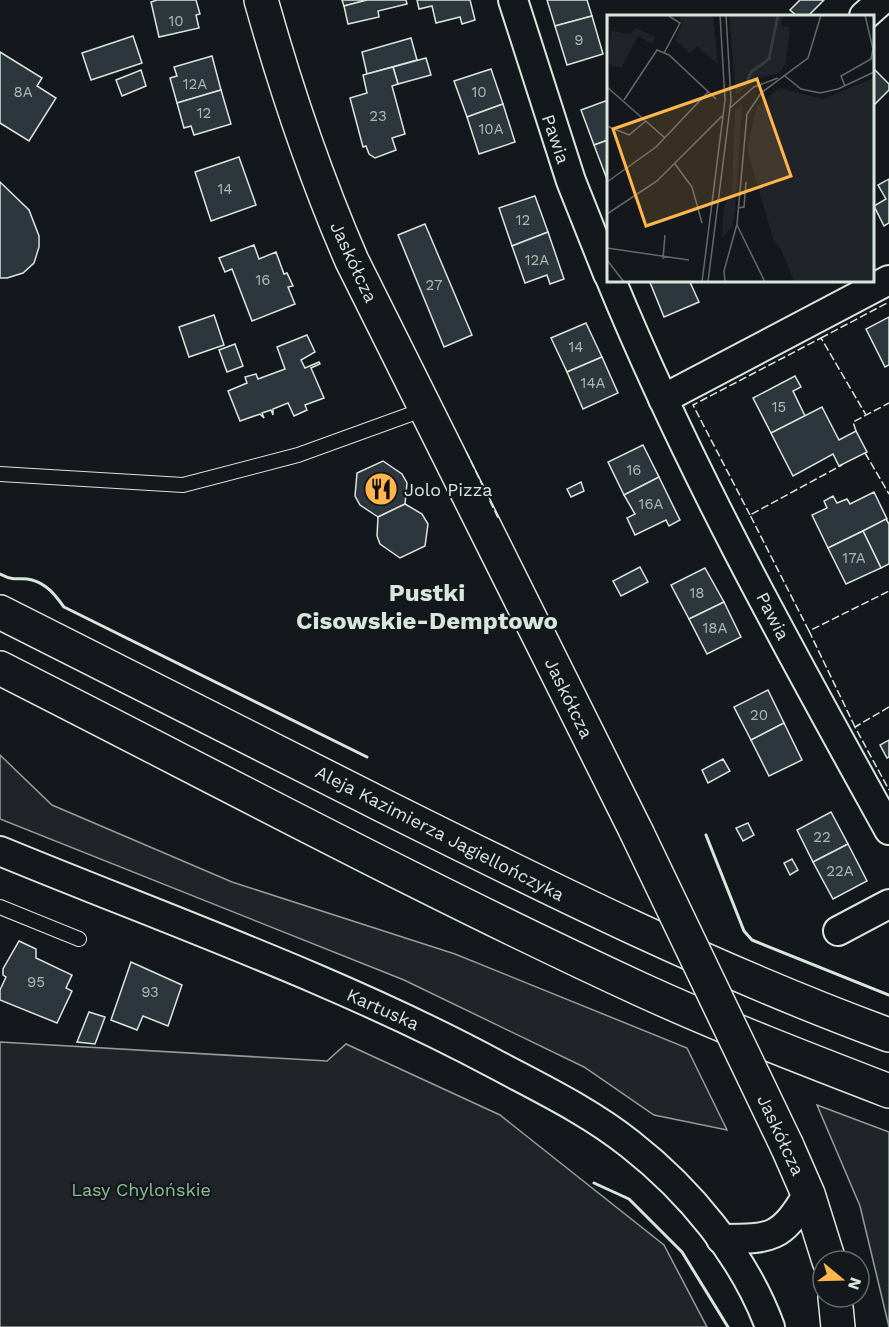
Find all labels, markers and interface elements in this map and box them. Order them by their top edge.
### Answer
house number: 10 [168,12,184,30]
inset map [607,15,874,282]
house number: 9 [574,31,584,49]
house number: 12A [183,75,207,93]
house number: 8A [13,83,33,101]
house number: 10 [471,83,487,101]
house number: 12 [197,104,211,122]
house number: 23 [369,107,387,125]
street label: Pawia [538,111,574,167]
house number: 10A [478,120,504,138]
house number: 14 [217,180,233,198]
house number: 12 [516,211,530,229]
street label: Jaskółcza [326,218,382,306]
house number: 12A [525,251,549,269]
house number: 16 [256,271,270,289]
house number: 27 [426,276,442,294]
house number: 14 [568,338,584,356]
house number: 14A [581,374,606,392]
house number: 15 [772,398,786,416]
house number: 16 [627,461,641,479]
restaurant icon: Jolo Pizza [363,471,399,507]
place label: Jolo Pizza [404,479,492,500]
house number: 16A [639,495,664,513]
house number: 17A [842,549,866,567]
district label: Pustki Cisowskie-Demptowo [296,579,558,635]
house number: 18 [689,584,705,602]
street label: Pawia [752,589,794,643]
house number: 18A [703,619,728,637]
street label: Jaskółcza [541,654,597,742]
house number: 20 [750,706,768,724]
street label: Aleja Kazimierza Jagiellończyka [312,761,568,905]
house number: 22 [813,828,831,846]
house number: 22A [826,862,854,880]
house number: 95 [27,973,45,991]
house number: 93 [141,983,159,1001]
street label: Kartuska [344,984,422,1034]
street label: Jaskółcza [753,1091,809,1179]
park label: Lasy Chylońskie [71,1179,211,1200]
north arrow [811,1249,871,1309]
text: N [844,1275,866,1292]

